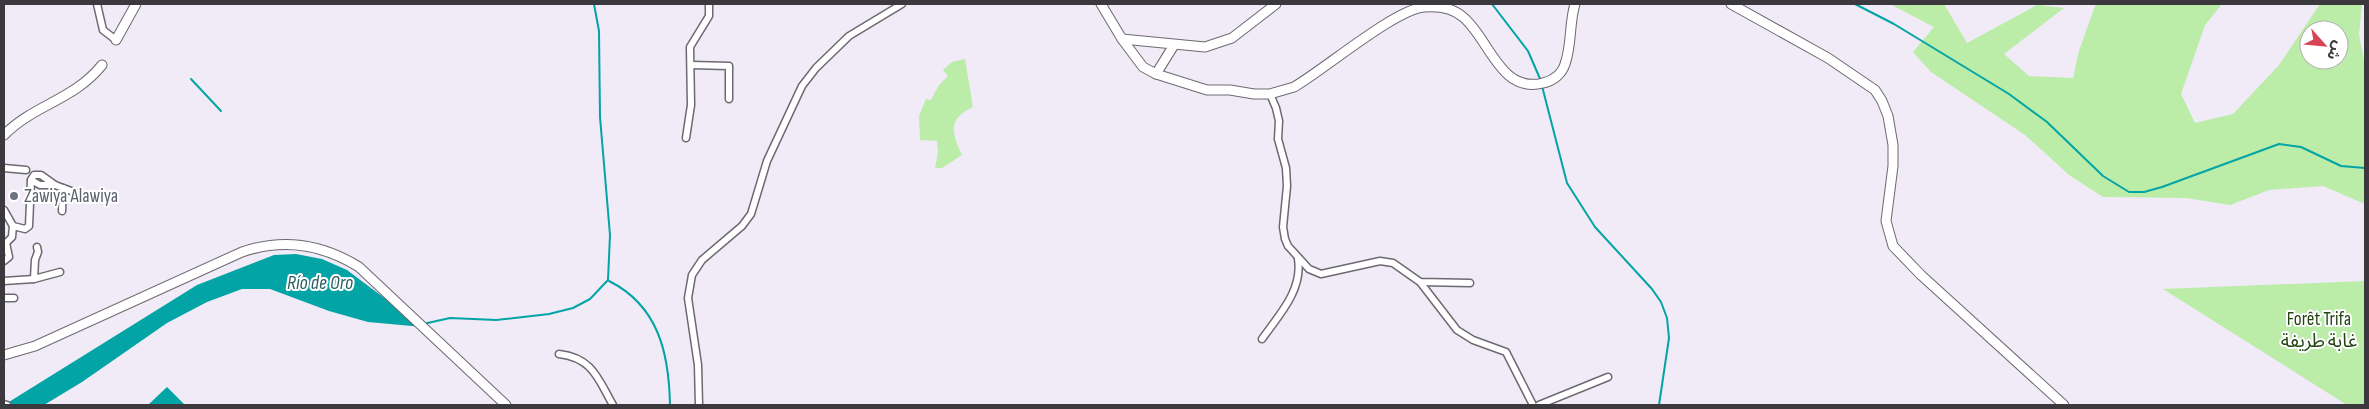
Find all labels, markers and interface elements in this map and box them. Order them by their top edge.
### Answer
north arrow [2299,20,2349,70]
text: ش [2323,38,2347,63]
place label: Zawiya Alawiya [24,185,118,208]
marker: Zawiya Alawiya [8,190,20,202]
water label: Río de Oro [287,271,353,295]
park label: Forêt Trifa غابة طريفة [2281,308,2357,353]

